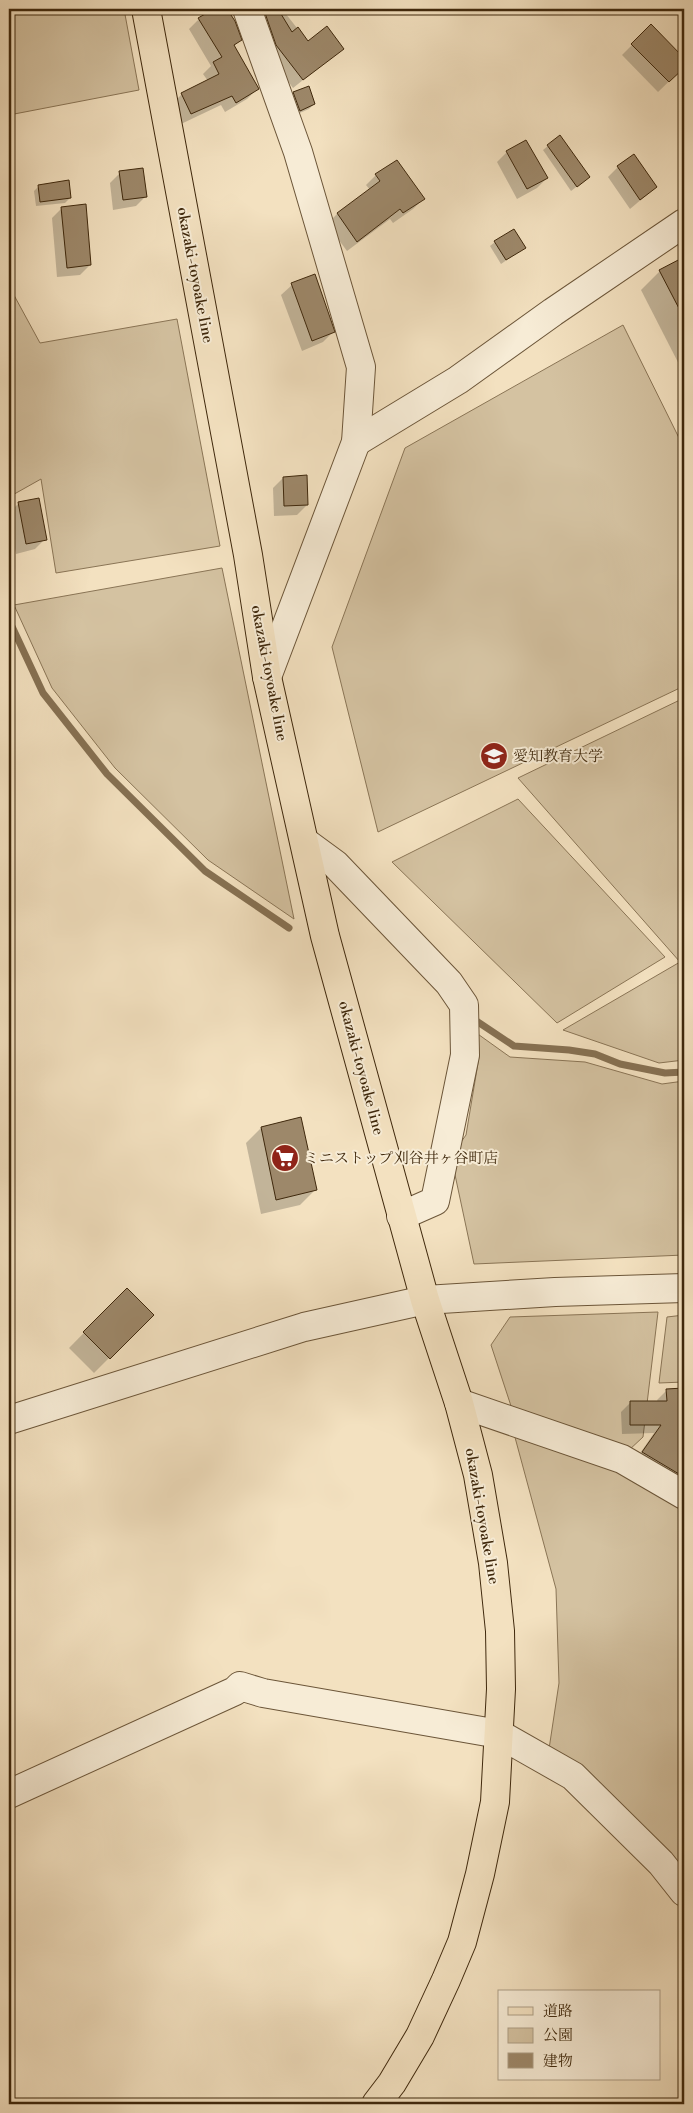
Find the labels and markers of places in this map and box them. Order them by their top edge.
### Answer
school or university icon: 愛知教育大学 [479,741,509,771]
place label: 愛知教育大学 [513,747,603,766]
supermarket icon: ミニストップ刈谷井ヶ谷町店 [270,1143,300,1173]
place label: ミニストップ刈谷井ヶ谷町店 [304,1149,499,1168]

